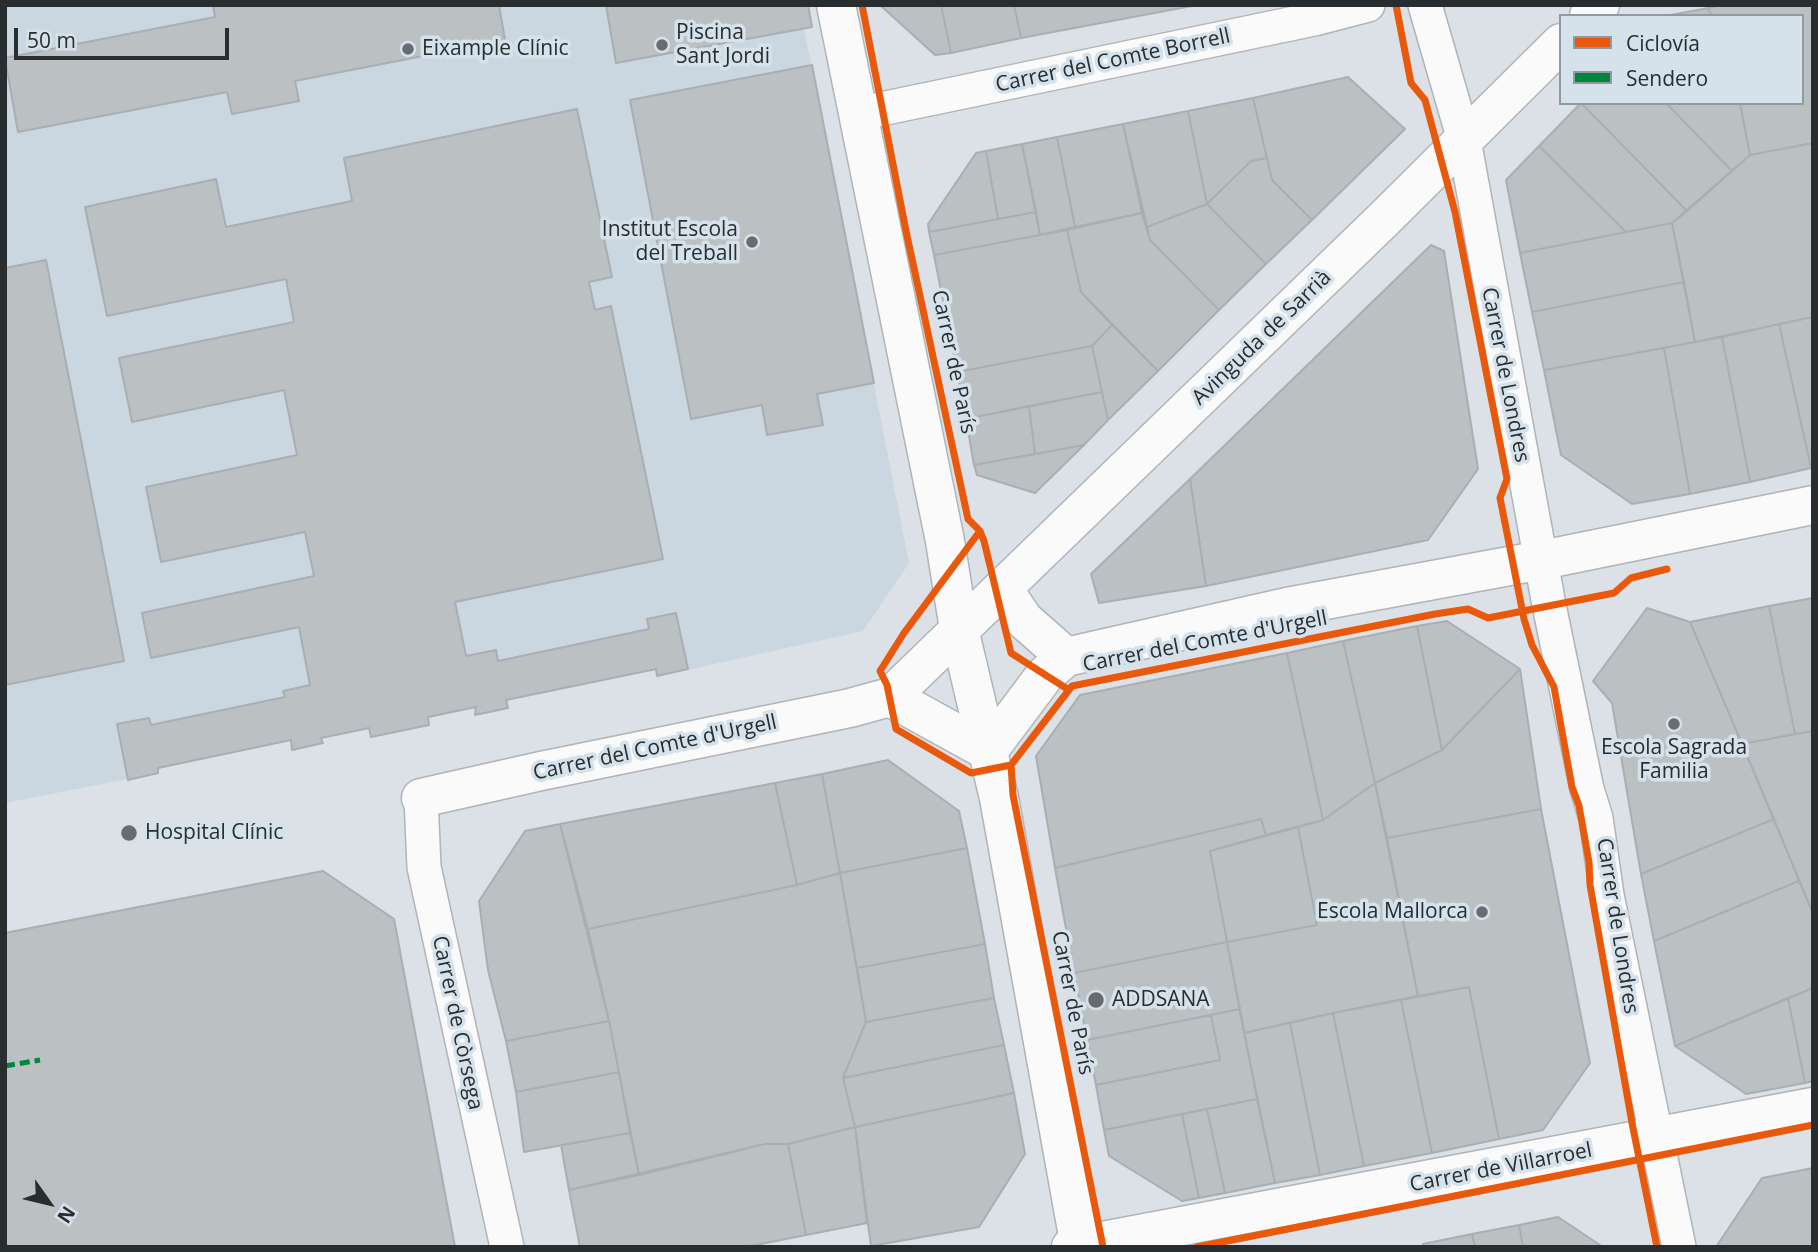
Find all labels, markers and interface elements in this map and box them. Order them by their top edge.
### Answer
scale bar [18,14,233,58]
legend [1559,14,1804,105]
place label: Piscina Sant Jordi [676,20,770,70]
street label: Carrer del Comte Borrell [993,24,1233,98]
text: 50 m [27,26,76,54]
text: Ciclovía [1626,29,1700,57]
place label: Eixample Clínic [422,36,569,62]
marker: Piscina Sant Jordi [654,37,670,53]
marker: Eixample Clínic [400,41,416,57]
text: Sendero [1626,64,1708,92]
place label: Institut Escola del Treball [602,217,738,267]
marker: Institut Escola del Treball [744,234,760,250]
street label: Avinguda de Sarrià [1187,265,1337,411]
street label: Carrer de Londres [1476,285,1534,465]
street label: Carrer de París [925,288,981,436]
street label: Carrer del Comte d'Urgell [1081,606,1329,678]
street label: Carrer del Comte d'Urgell [531,710,779,786]
marker: Escola Sagrada Familia [1666,716,1682,732]
place label: Escola Sagrada Familia [1601,735,1747,785]
place label: Hospital Clínic [145,820,283,846]
marker: Hospital Clínic [119,823,139,843]
street label: Carrer de Londres [1591,836,1643,1016]
place label: Escola Mallorca [1317,899,1468,925]
marker: Escola Mallorca [1474,904,1490,920]
street label: Carrer de París [1046,929,1098,1077]
street label: Carrer de Còrsega [426,934,488,1112]
place label: ADDSANA [1112,987,1210,1013]
marker: ADDSANA [1086,990,1106,1010]
street label: Carrer de Villarroel [1408,1138,1594,1198]
north arrow [14,1168,84,1238]
text: N [51,1201,82,1228]

